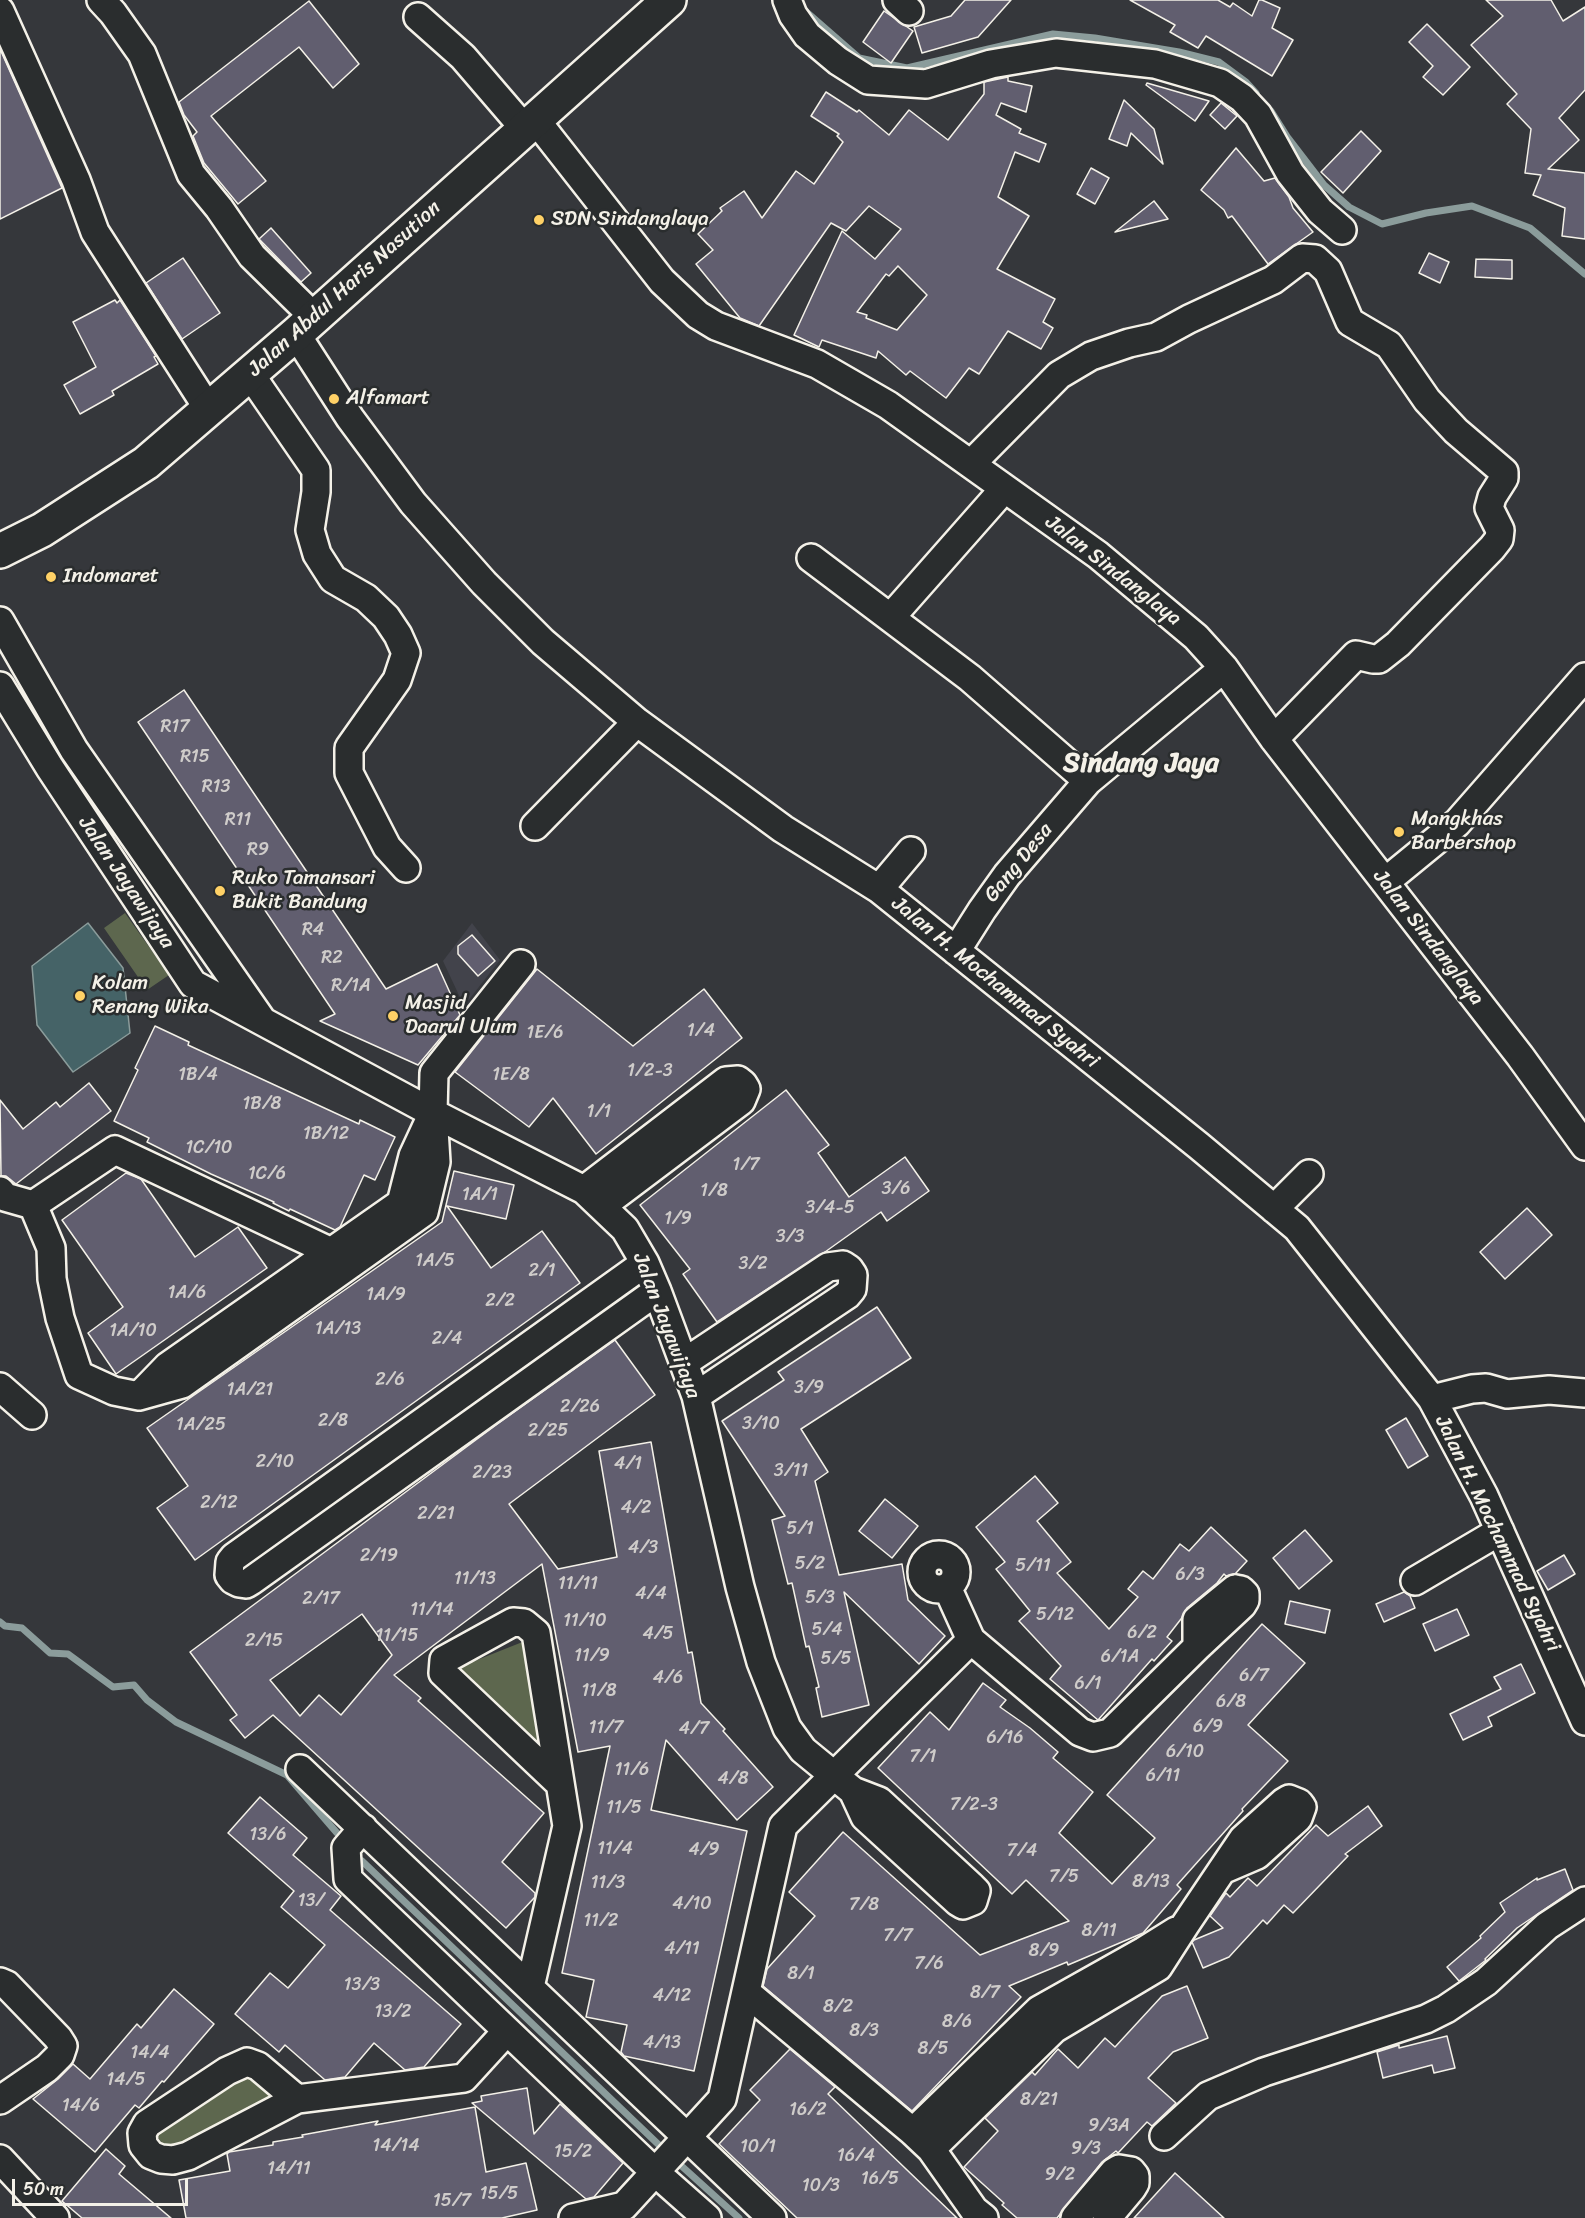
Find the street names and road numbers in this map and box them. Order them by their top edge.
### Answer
street label: Jalan Abdul Haris Nasution [243,196,447,382]
street label: Jalan Sindanglaya [1040,510,1186,632]
street label: Jalan Jayawijaya [73,812,179,954]
street label: Gang Desa [979,818,1059,908]
street label: Jalan Sindanglaya [1367,865,1489,1011]
street label: Jalan H. Mochammad Syahri [886,892,1104,1074]
street label: Jalan Jayawijaya [627,1250,705,1402]
street label: Jalan H. Mochammad Syahri [1429,1412,1565,1656]

